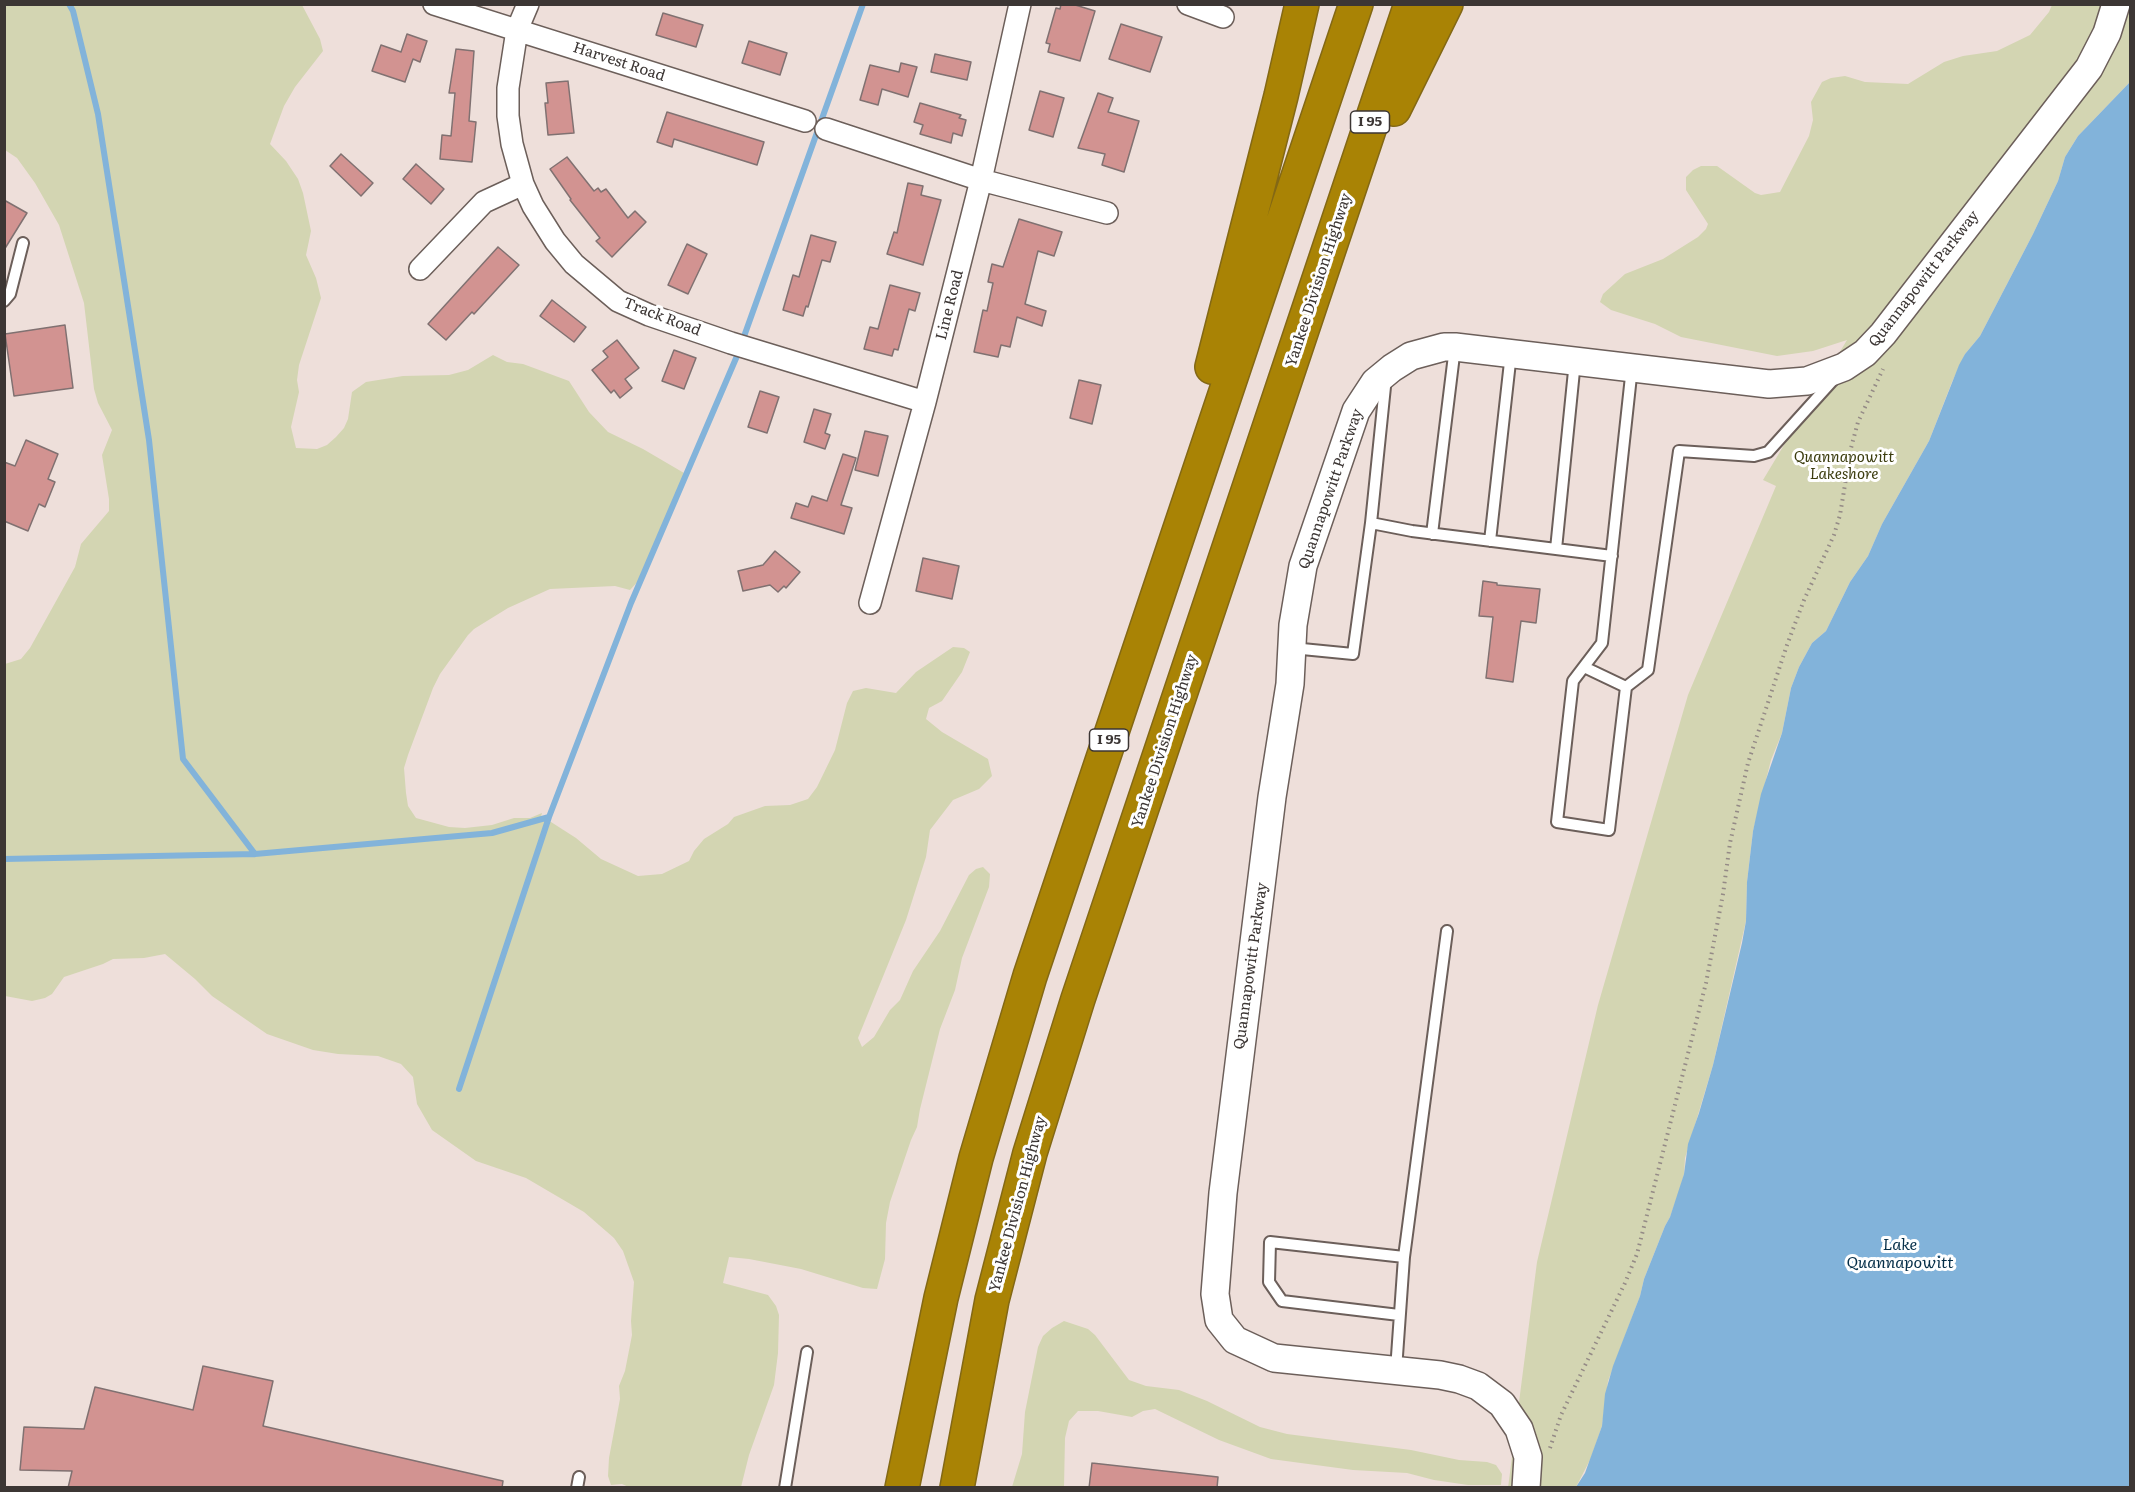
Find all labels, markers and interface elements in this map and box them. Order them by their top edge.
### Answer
street label: Harvest Road [571,39,667,85]
road number: I 95 [1350,111,1390,133]
street label: Yankee Division Highway [1282,191,1356,369]
street label: Quannapowitt Parkway [1865,207,1983,351]
street label: Line Road [933,268,967,342]
street label: Track Road [621,294,703,340]
street label: Quannapowitt Parkway [1295,407,1367,571]
park label: Quannapowitt Lakeshore [1794,449,1894,484]
street label: Yankee Division Highway [1128,652,1202,830]
road number: I 95 [1090,729,1128,751]
street label: Quannapowitt Parkway [1230,881,1272,1051]
street label: Yankee Division Highway [986,1114,1050,1294]
water label: Lake Quannapowitt [1846,1235,1954,1273]

